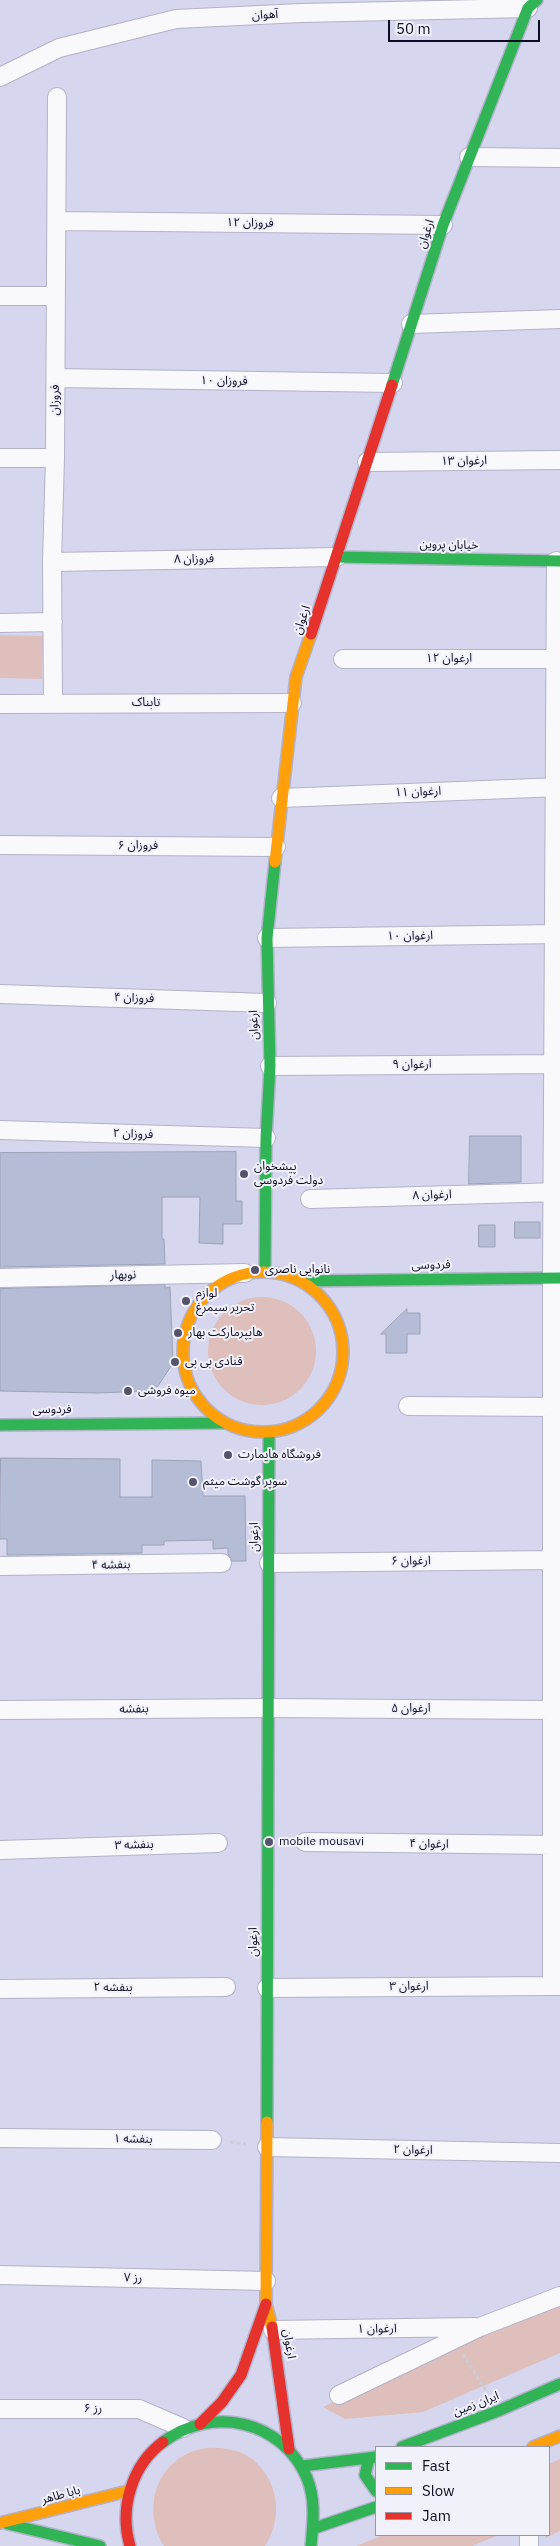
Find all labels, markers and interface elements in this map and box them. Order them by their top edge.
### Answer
street label: آهوان [251,7,279,23]
scale bar [390,10,542,42]
text: 50 m [396,19,431,38]
street label: فروزان ۱۲ [226,215,274,231]
street label: ارغوان [415,218,437,250]
street label: فروزان ۱۰ [200,373,248,389]
street label: فروزان [48,385,62,415]
street label: ارغوان ۱۳ [441,453,487,469]
street label: خیابان پروین [419,537,479,553]
street label: فروزان ۸ [174,551,214,567]
street label: ارغوان [290,604,314,636]
street label: ارغوان ۱۲ [426,652,472,666]
street label: تابناک [132,696,160,710]
street label: ارغوان ۱۱ [395,784,441,800]
street label: فروزان ۶ [118,839,158,853]
street label: ارغوان ۱۰ [387,928,433,944]
street label: فروزان ۴ [114,990,154,1006]
street label: ارغوان [246,1010,262,1040]
street label: ارغوان ۹ [392,1058,432,1072]
street label: فروزان ۲ [113,1126,153,1142]
place label: پیشخوان دولت فردوسی [254,1160,323,1188]
marker: پیشخوان دولت فردوسی [238,1168,250,1180]
street label: ارغوان ۸ [412,1187,452,1203]
street label: فردوسی [411,1257,451,1273]
place label: نانوایی ناصری [265,1263,330,1277]
marker: نانوایی ناصری [249,1264,261,1276]
street label: نوبهار [110,1268,136,1282]
place label: لوازم تحریر سیمرغ [196,1287,254,1315]
marker: لوازم تحریر سیمرغ [180,1295,192,1307]
place label: هایپرمارکت بهار [188,1326,263,1340]
marker: هایپرمارکت بهار [172,1327,184,1339]
place label: قنادی بی بی [185,1355,243,1369]
marker: قنادی بی بی [169,1356,181,1368]
place label: میوه فروشی [138,1384,196,1398]
marker: میوه فروشی [122,1385,134,1397]
street label: فردوسی [32,1403,72,1417]
place label: فروشگاه هایمارت [238,1448,321,1462]
marker: فروشگاه هایمارت [222,1449,234,1461]
place label: سوپر گوشت میثم [203,1475,287,1489]
marker: سوپر گوشت میثم [187,1476,199,1488]
street label: ارغوان [248,1522,262,1552]
street label: ارغوان ۶ [391,1553,431,1569]
street label: بنفشه ۴ [91,1557,131,1573]
street label: بنفشه [119,1702,149,1716]
street label: ارغوان ۵ [391,1702,431,1716]
place label: mobile mousavi [279,1835,364,1849]
marker: mobile mousavi [263,1836,275,1848]
street label: ارغوان ۴ [409,1836,449,1852]
street label: بنفشه ۳ [114,1837,154,1853]
street label: ارغوان [247,1927,261,1957]
street label: ارغوان ۳ [389,1980,429,1994]
street label: بنفشه ۲ [93,1981,133,1995]
street label: بنفشه ۱ [113,2131,153,2147]
street label: ارغوان ۲ [393,2142,433,2158]
street label: رز ۷ [124,2271,142,2285]
street label: ارغوان ۱ [357,2321,397,2337]
street label: ارغوان [280,2328,298,2360]
street label: ایران زمین [451,2389,501,2419]
street label: رز ۶ [84,2402,102,2416]
legend [375,2446,550,2536]
text: Fast [422,2456,450,2475]
text: Slow [422,2481,455,2500]
street label: بابا طاهر [40,2483,82,2507]
text: Jam [422,2506,451,2525]

